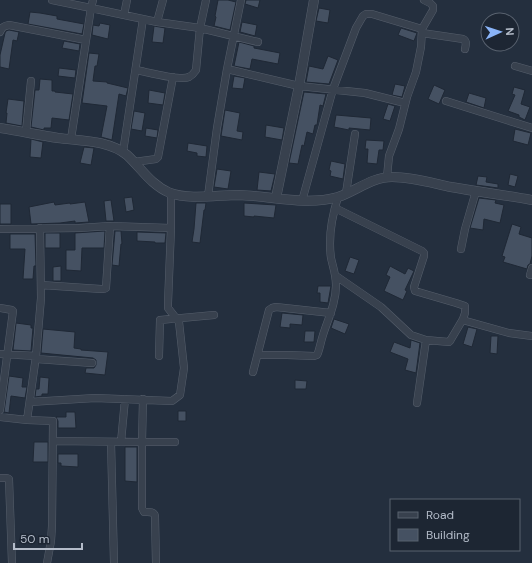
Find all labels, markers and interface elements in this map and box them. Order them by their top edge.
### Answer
north arrow [480,12,520,52]
text: N [503,27,517,36]
legend [390,499,520,551]
text: Road [426,507,454,523]
scale bar [14,525,82,551]
text: Building [426,527,470,543]
text: 50 m [20,531,49,547]

